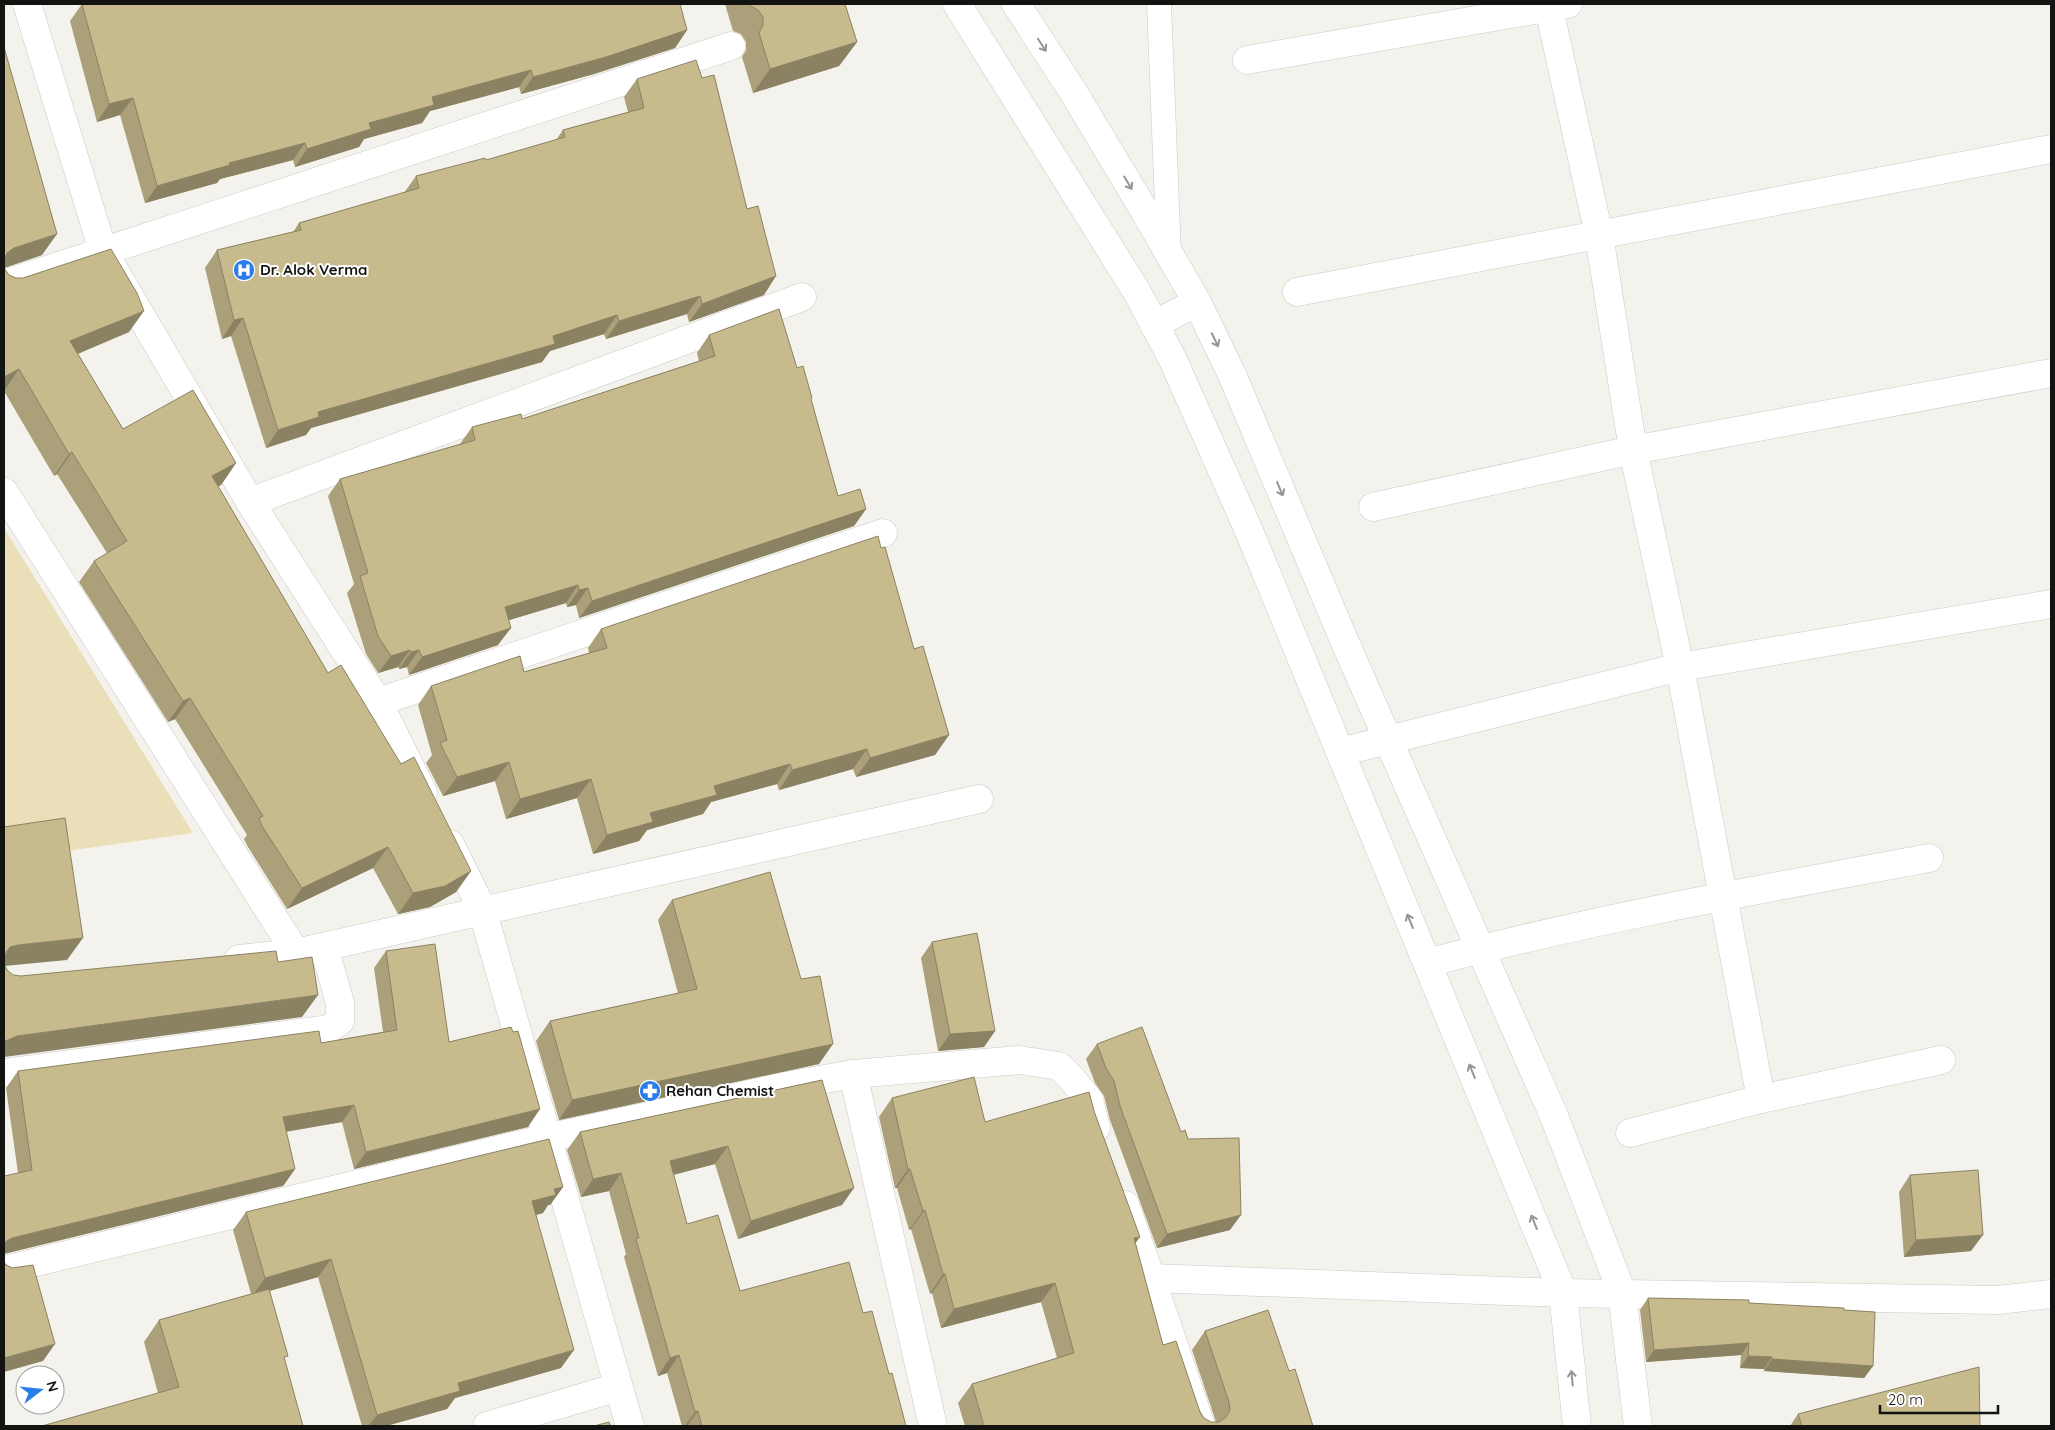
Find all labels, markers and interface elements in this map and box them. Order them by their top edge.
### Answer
one-way arrow [1037,37,1047,51]
one-way arrow [1123,175,1133,189]
hospital icon: Dr. Alok Verma [232,258,256,282]
place label: Dr. Alok Verma [260,260,367,279]
one-way arrow [1211,332,1220,347]
one-way arrow [1276,481,1286,496]
one-way arrow [1404,914,1414,929]
one-way arrow [1467,1064,1476,1079]
pharmacy icon: Rehan Chemist [638,1079,662,1103]
place label: Rehan Chemist [666,1081,774,1100]
one-way arrow [1529,1214,1538,1230]
north arrow [15,1365,65,1415]
one-way arrow [1567,1370,1577,1386]
text: N [42,1379,63,1394]
scale bar [1880,1382,1998,1414]
text: 20 m [1888,1390,1923,1409]

